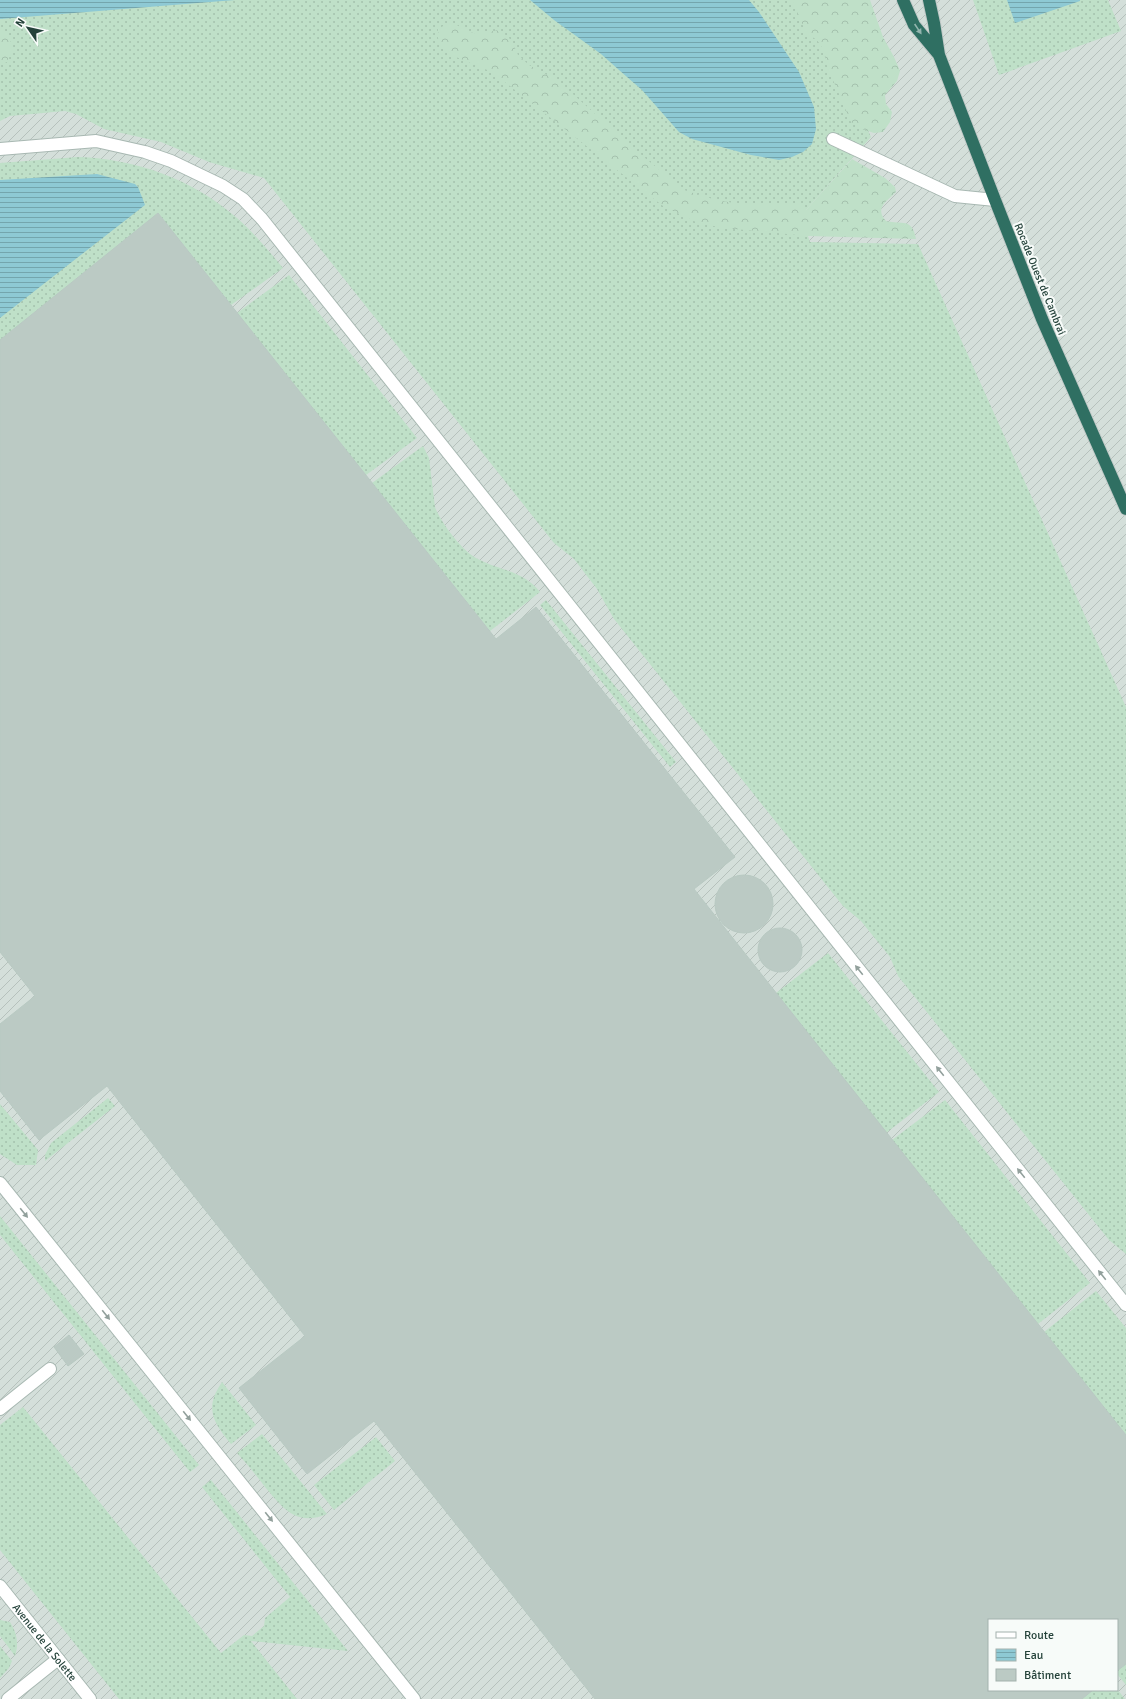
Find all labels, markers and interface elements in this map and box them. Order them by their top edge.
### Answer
north arrow [8,8,48,48]
text: N [13,16,28,29]
one-way arrow [914,24,922,35]
street label: Rocade Ouest de Cambrai [1012,221,1068,337]
one-way arrow [854,964,863,975]
one-way arrow [935,1066,944,1077]
one-way arrow [1016,1167,1025,1178]
one-way arrow [20,1208,29,1219]
one-way arrow [1097,1269,1106,1280]
one-way arrow [101,1309,110,1320]
one-way arrow [183,1410,192,1421]
one-way arrow [264,1512,273,1523]
street label: Avenue de la Solette [10,1601,80,1684]
legend [988,1619,1118,1691]
text: Route [1024,1628,1054,1643]
text: Eau [1024,1648,1043,1663]
text: Bâtiment [1024,1668,1071,1683]

